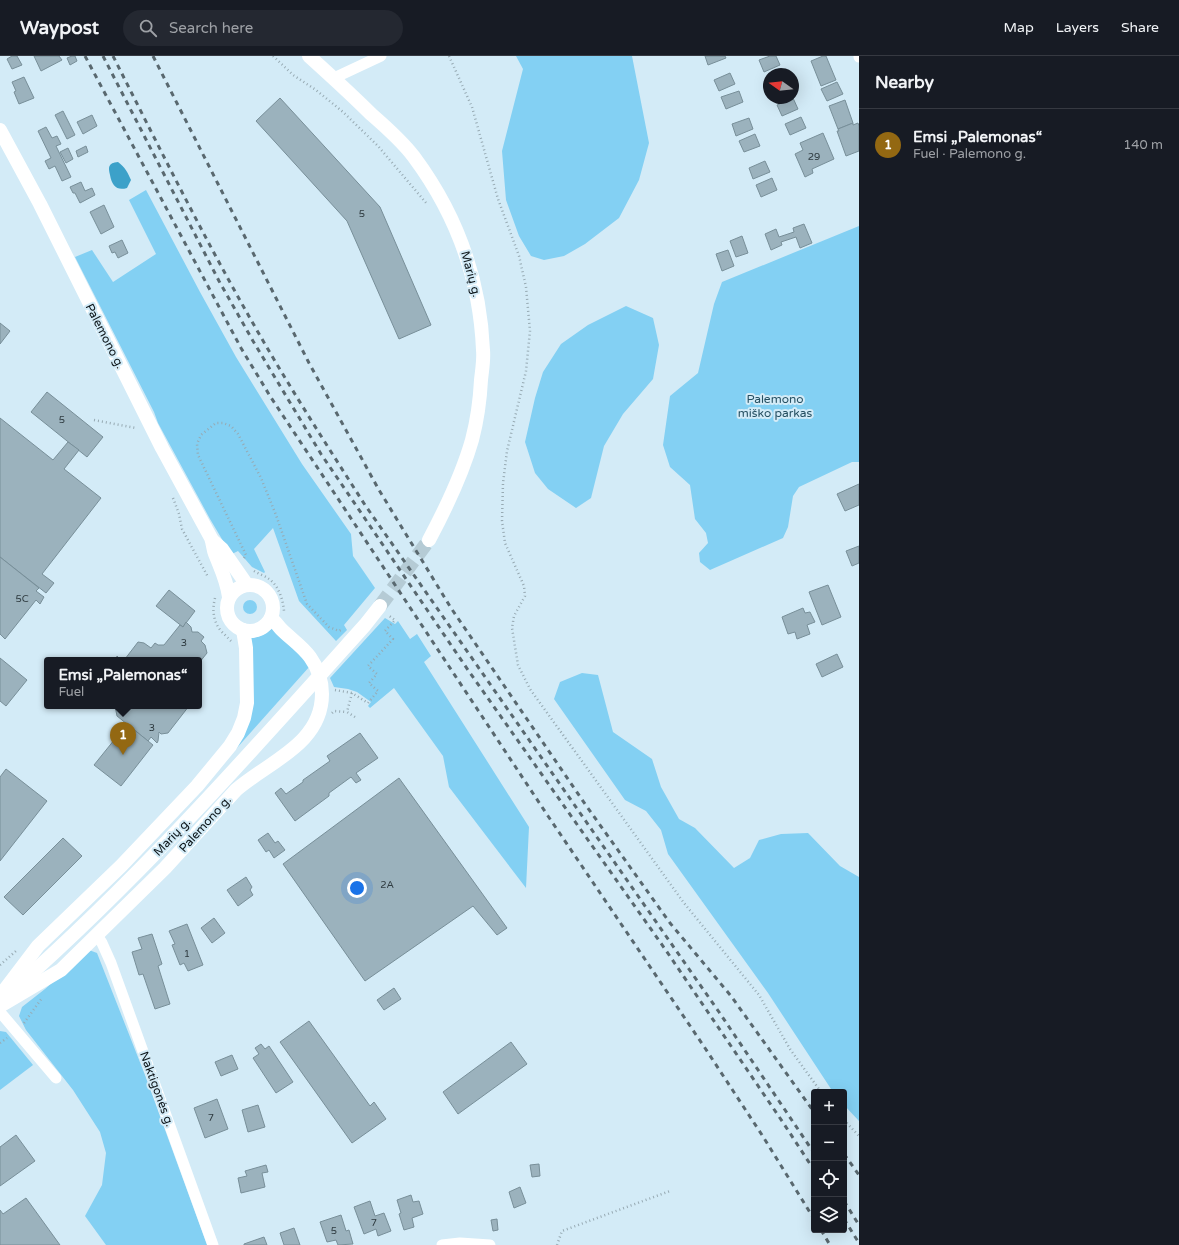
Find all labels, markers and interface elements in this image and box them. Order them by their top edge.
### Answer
search box [123,10,403,46]
text: Waypost [20,17,99,39]
icon: search [137,17,159,39]
text: Search here [169,19,253,37]
text: Map [1004,19,1034,36]
text: Layers [1056,19,1099,36]
text: Share [1121,19,1159,36]
north arrow [763,68,799,104]
text: Nearby [875,72,934,93]
text: Emsi „Palemonas“ [913,128,1042,146]
text: 1 [884,137,892,153]
text: 140 m [1123,137,1163,153]
text: Fuel · Palemono g. [913,146,1026,162]
house number: 29 [808,151,820,163]
house number: 5 [359,208,365,220]
street label: Marių g. [458,249,484,299]
street label: Palemono g. [83,301,127,371]
park label: Palemono miško parkas [738,392,812,420]
house number: 5 [59,414,65,426]
house number: 5C [15,593,29,605]
house number: 3 [181,637,187,649]
popup [44,657,202,709]
text: Emsi „Palemonas“ [58,666,188,684]
text: Fuel [58,684,84,700]
pin: 1 [110,722,136,755]
house number: 3 [149,722,155,734]
street label: Palemono g. [176,793,234,855]
street label: Marių g. [151,815,193,859]
your location [347,878,367,898]
house number: 2A [380,879,394,891]
house number: 1 [184,948,190,960]
street label: Naktigonės g. [137,1049,177,1129]
map controls [811,1089,847,1233]
button: + [811,1089,847,1125]
house number: 7 [208,1112,214,1124]
button: − [811,1125,847,1161]
button: locate [811,1161,847,1197]
button: layers [811,1197,847,1233]
house number: 7 [371,1217,377,1229]
house number: 5 [331,1225,337,1237]

